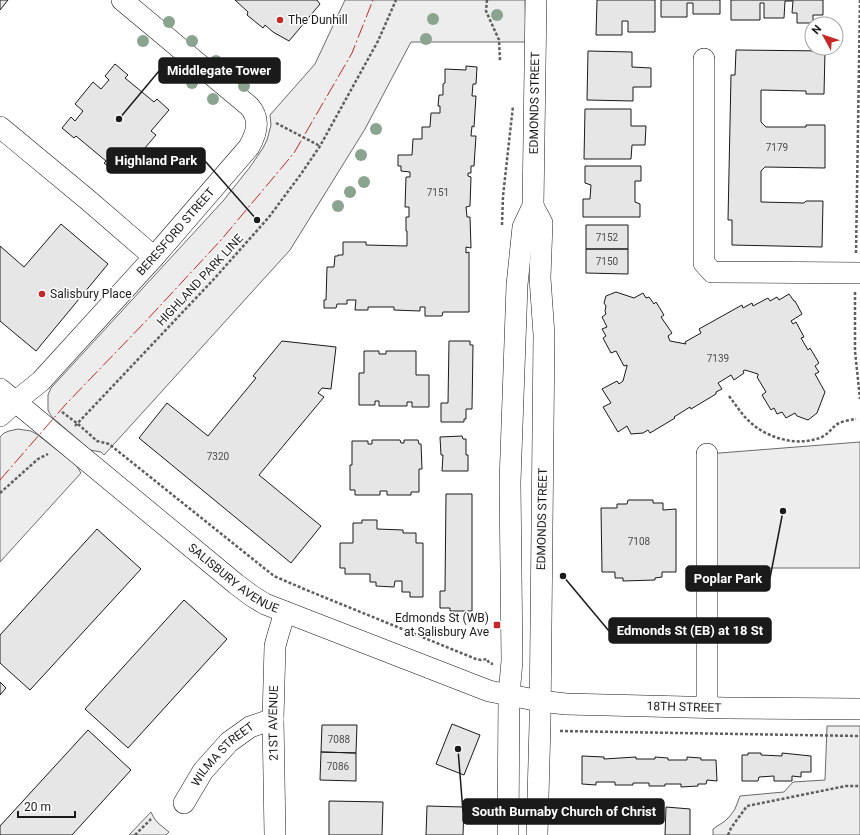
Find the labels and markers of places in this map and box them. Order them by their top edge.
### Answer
place label: The Dunhill [288,13,348,27]
marker: The Dunhill [275,15,285,25]
callout: Middlegate Tower [159,58,280,83]
callout: Highland Park [107,148,205,173]
place label: Salisbury Place [50,287,132,301]
marker: Salisbury Place [37,289,47,299]
callout: Poplar Park [686,566,770,591]
place label: Edmonds St (WB) at Salisbury Ave [395,611,489,639]
callout: Edmonds St (EB) at 18 St [609,618,771,643]
marker: Edmonds St (WB) at Salisbury Ave [492,620,502,630]
callout: South Burnaby Church of Christ [463,799,664,824]

